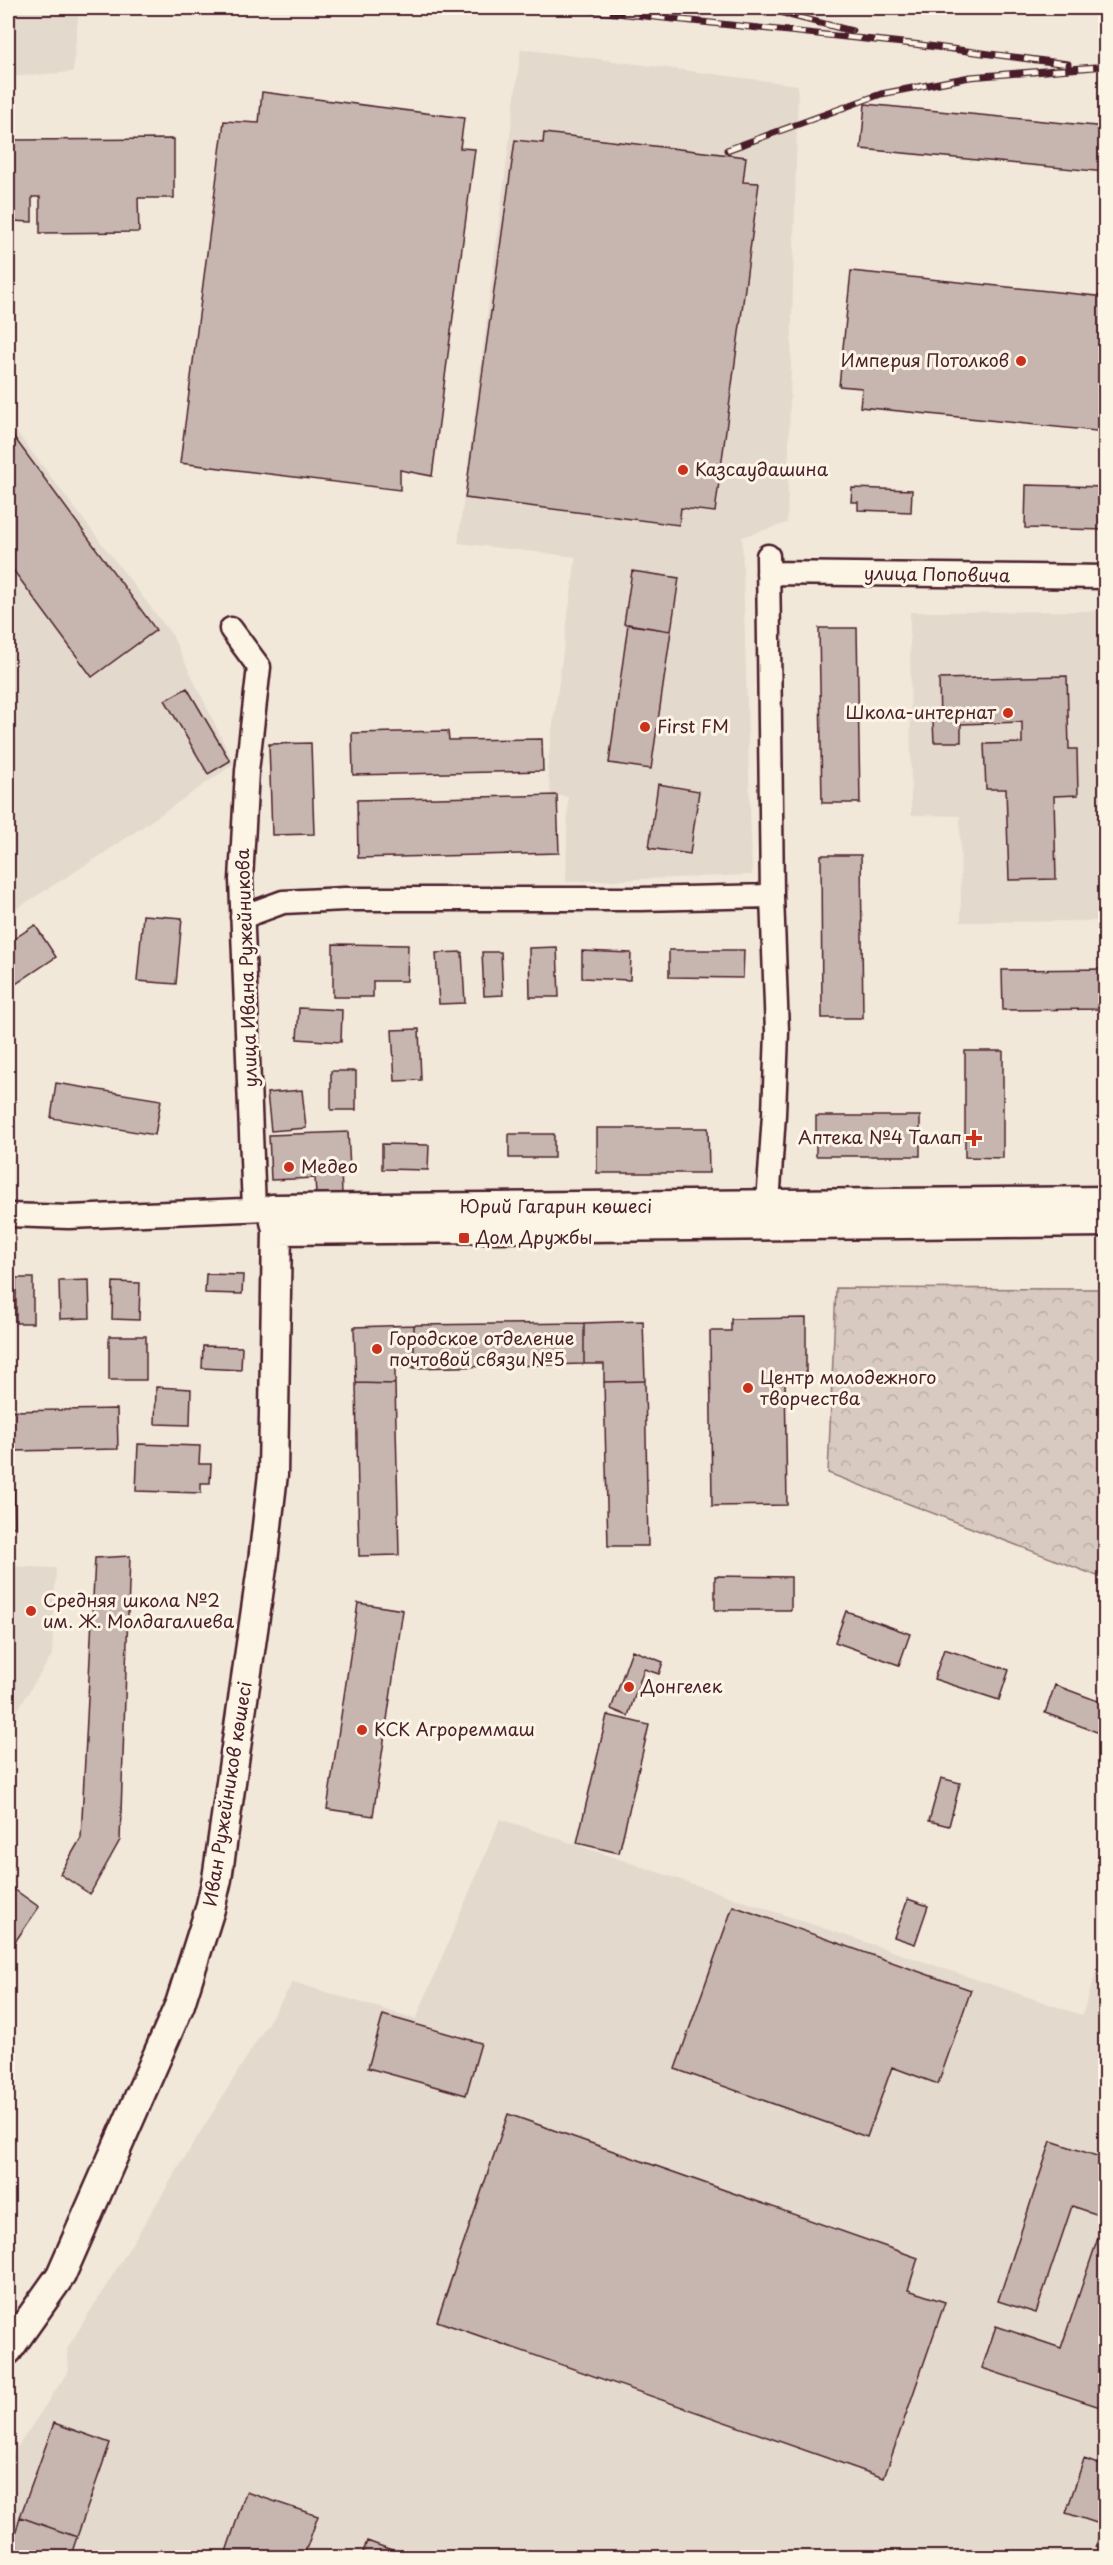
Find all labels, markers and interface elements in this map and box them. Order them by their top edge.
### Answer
place label: Империя Потолков [841,346,1009,373]
marker: Империя Потолков [1014,354,1028,368]
place label: Казсаудашина [695,455,829,482]
marker: Казсаудашина [676,463,690,477]
street label: улица Поповича [864,559,1011,588]
place label: Школа-интернат [845,698,997,725]
marker: Школа-интернат [1001,706,1015,720]
place label: First FM [657,712,729,739]
marker: First FM [638,720,652,734]
street label: улица Ивана Ружейникова [228,847,263,1088]
place label: Аптека №4 Талап [798,1123,962,1150]
marker: Аптека №4 Талап [967,1131,981,1145]
place label: Медео [301,1152,358,1179]
marker: Медео [282,1160,296,1174]
street label: Юрий Гагарин көшесі [460,1192,652,1219]
place label: Дом Дружбы [475,1223,593,1250]
marker: Дом Дружбы [457,1231,471,1245]
place label: Городское отделение почтовой связи №5 [389,1324,574,1372]
marker: Городское отделение почтовой связи №5 [370,1342,384,1356]
place label: Центр молодежного творчества [760,1363,936,1411]
marker: Центр молодежного творчества [741,1381,755,1395]
place label: Средняя школа №2 им. Ж. Молдагалиева [43,1586,235,1634]
marker: Средняя школа №2 им. Ж. Молдагалиева [24,1604,38,1618]
place label: Донгелек [640,1672,723,1699]
street label: Иван Ружейников көшесі [195,1679,258,1908]
marker: Донгелек [622,1680,636,1694]
place label: КСК Агрореммаш [374,1715,535,1742]
marker: КСК Агрореммаш [355,1723,369,1737]

